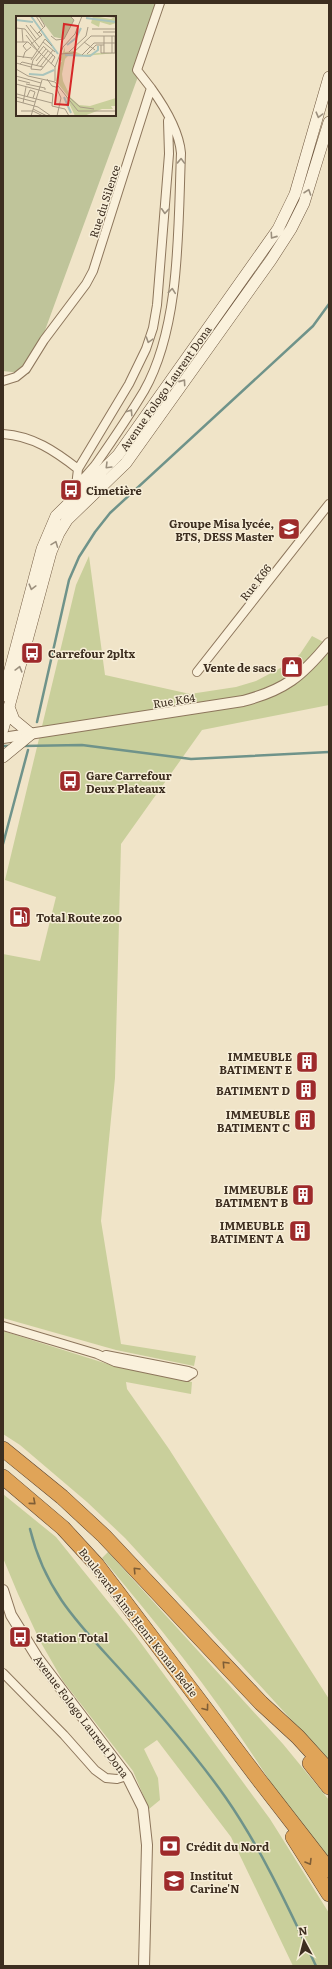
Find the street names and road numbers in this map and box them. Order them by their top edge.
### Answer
street label: Rue du Silence [85,162,123,240]
street label: Avenue Fologo Laurent Dona [115,322,215,454]
street label: Rue K66 [236,560,274,604]
street label: Rue K64 [152,689,196,711]
street label: Boulevard Aimé Henri Konan Bedie [76,1544,202,1700]
street label: Avenue Fologo Laurent Dona [31,1651,134,1781]

